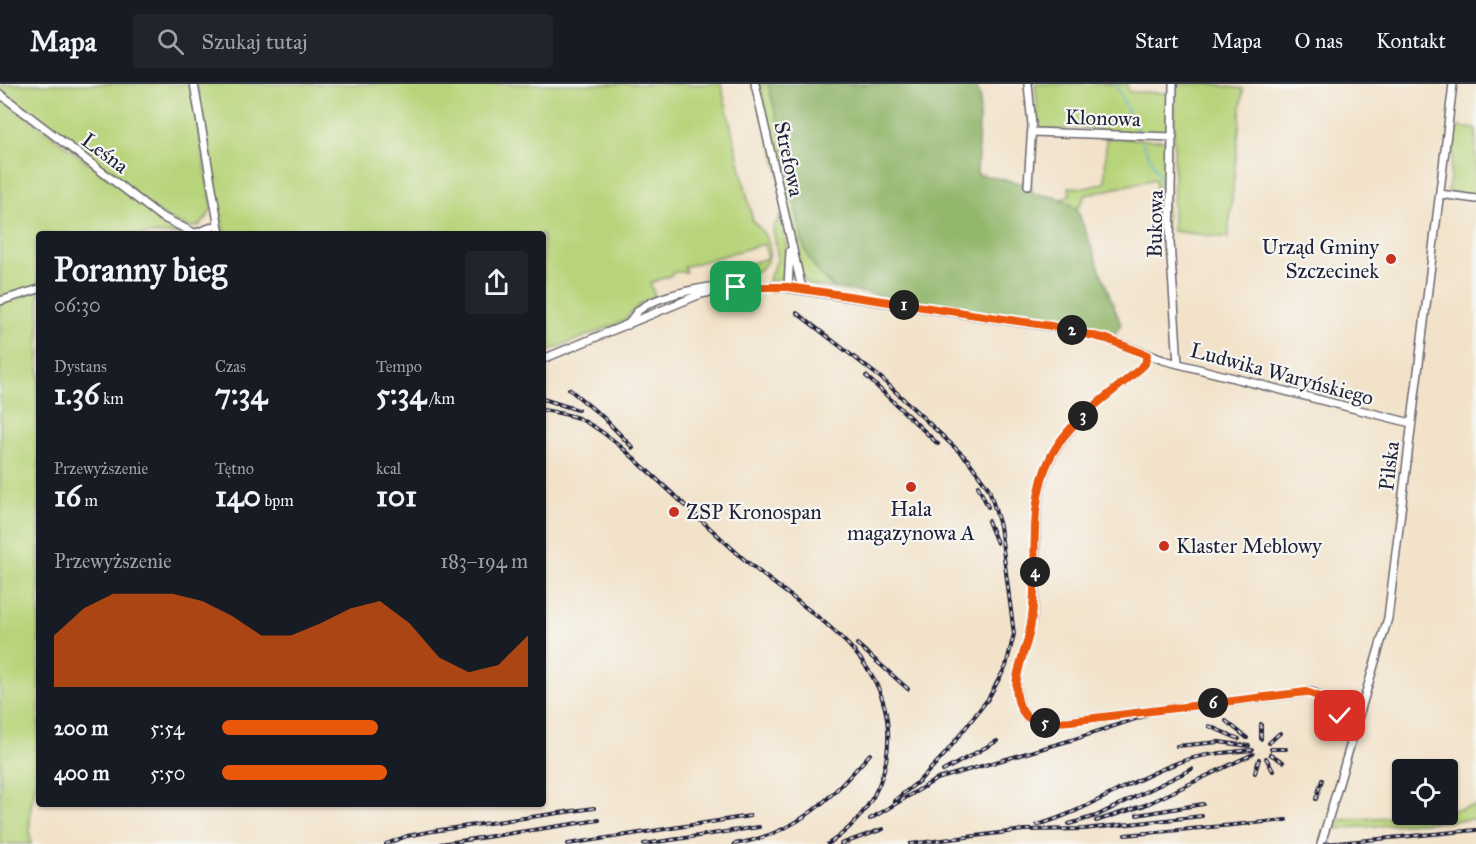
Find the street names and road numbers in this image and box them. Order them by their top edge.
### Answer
street label: Klonowa [1065,104,1141,132]
street label: Strefowa [768,119,810,199]
street label: Leśna [76,127,134,179]
street label: Bukowa [1141,190,1169,258]
street label: Ludwika Waryńskiego [1187,337,1377,411]
street label: Pilska [1373,440,1405,492]

